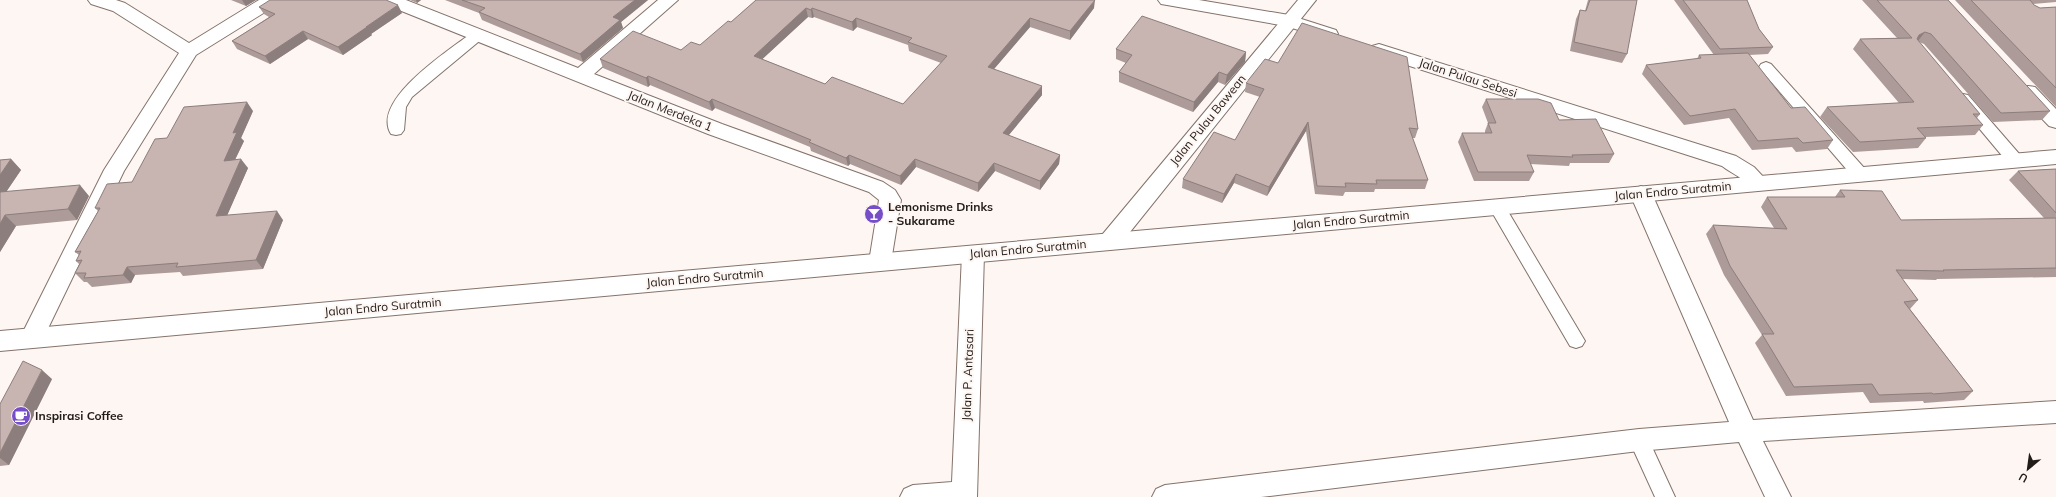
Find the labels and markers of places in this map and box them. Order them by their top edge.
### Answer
place label: Lemonisme Drinks - Sukarame [888,199,993,228]
bar icon: Lemonisme Drinks - Sukarame [863,203,885,225]
cafe icon: Inspirasi Coffee [10,405,32,427]
place label: Inspirasi Coffee [35,408,124,423]

